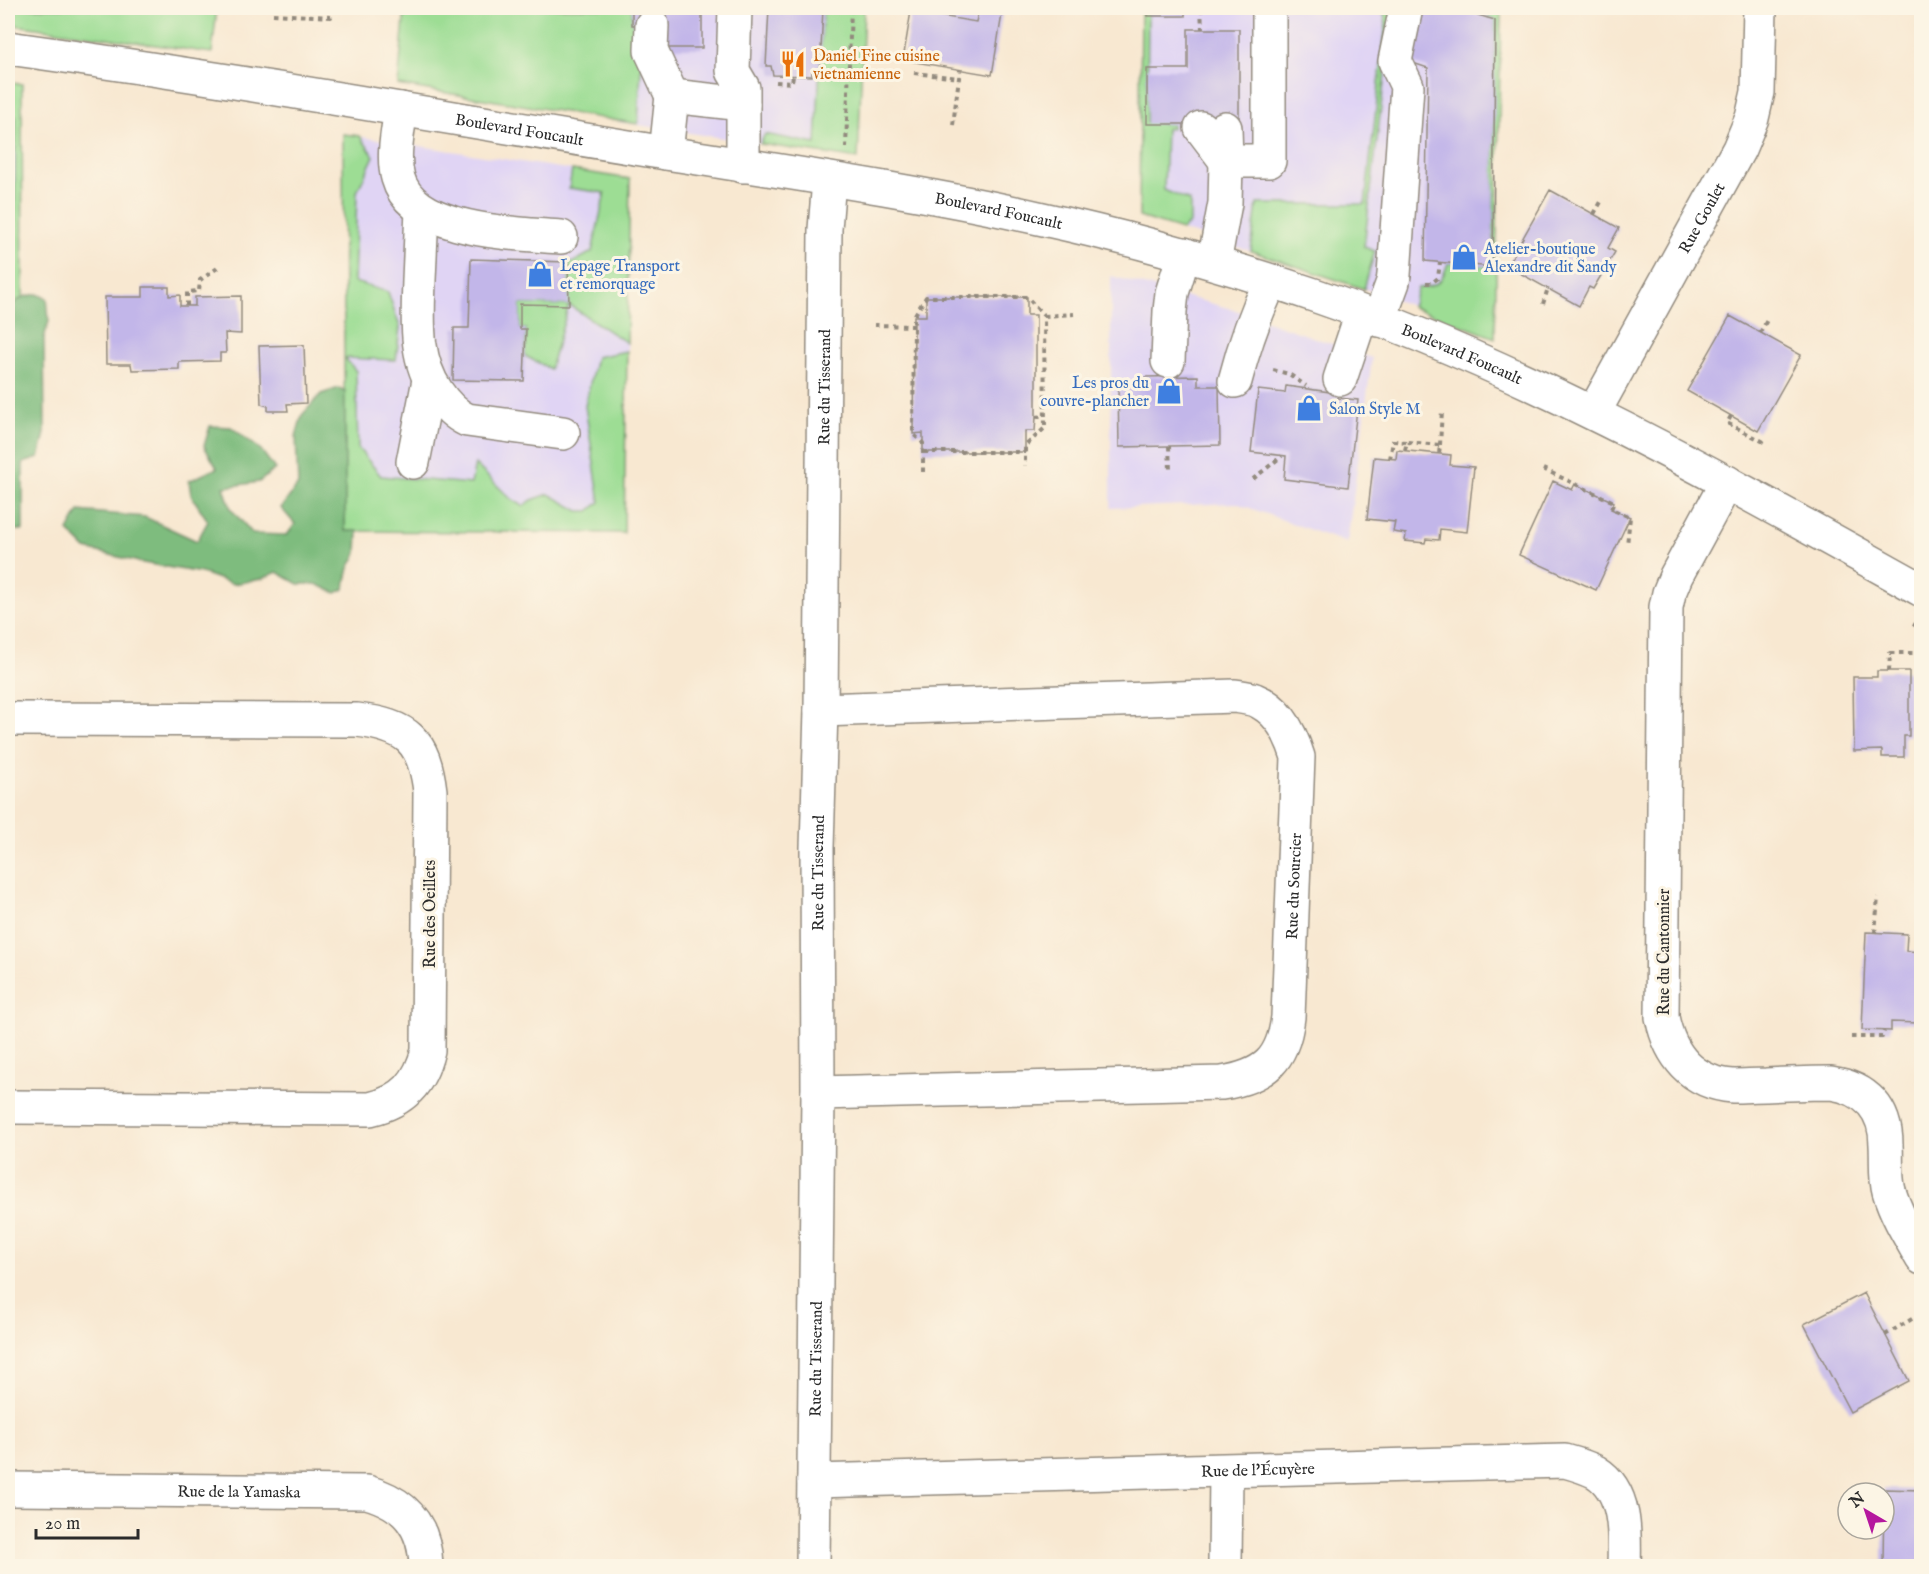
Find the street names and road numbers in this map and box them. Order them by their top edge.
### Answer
street label: Boulevard Foucault [454,110,585,152]
street label: Rue Goulet [1675,179,1731,258]
street label: Boulevard Foucault [933,189,1065,235]
street label: Boulevard Foucault [1398,320,1526,390]
street label: Rue du Tisserand [815,329,836,445]
street label: Rue du Tisserand [809,814,830,931]
street label: Rue du Sourcier [1283,832,1307,940]
street label: Rue des Oeillets [421,860,441,968]
street label: Rue du Cantonnier [1655,888,1675,1015]
street label: Rue du Tisserand [807,1300,828,1417]
street label: Rue de l'Écuyère [1201,1459,1315,1483]
street label: Rue de la Yamaska [177,1482,301,1503]

